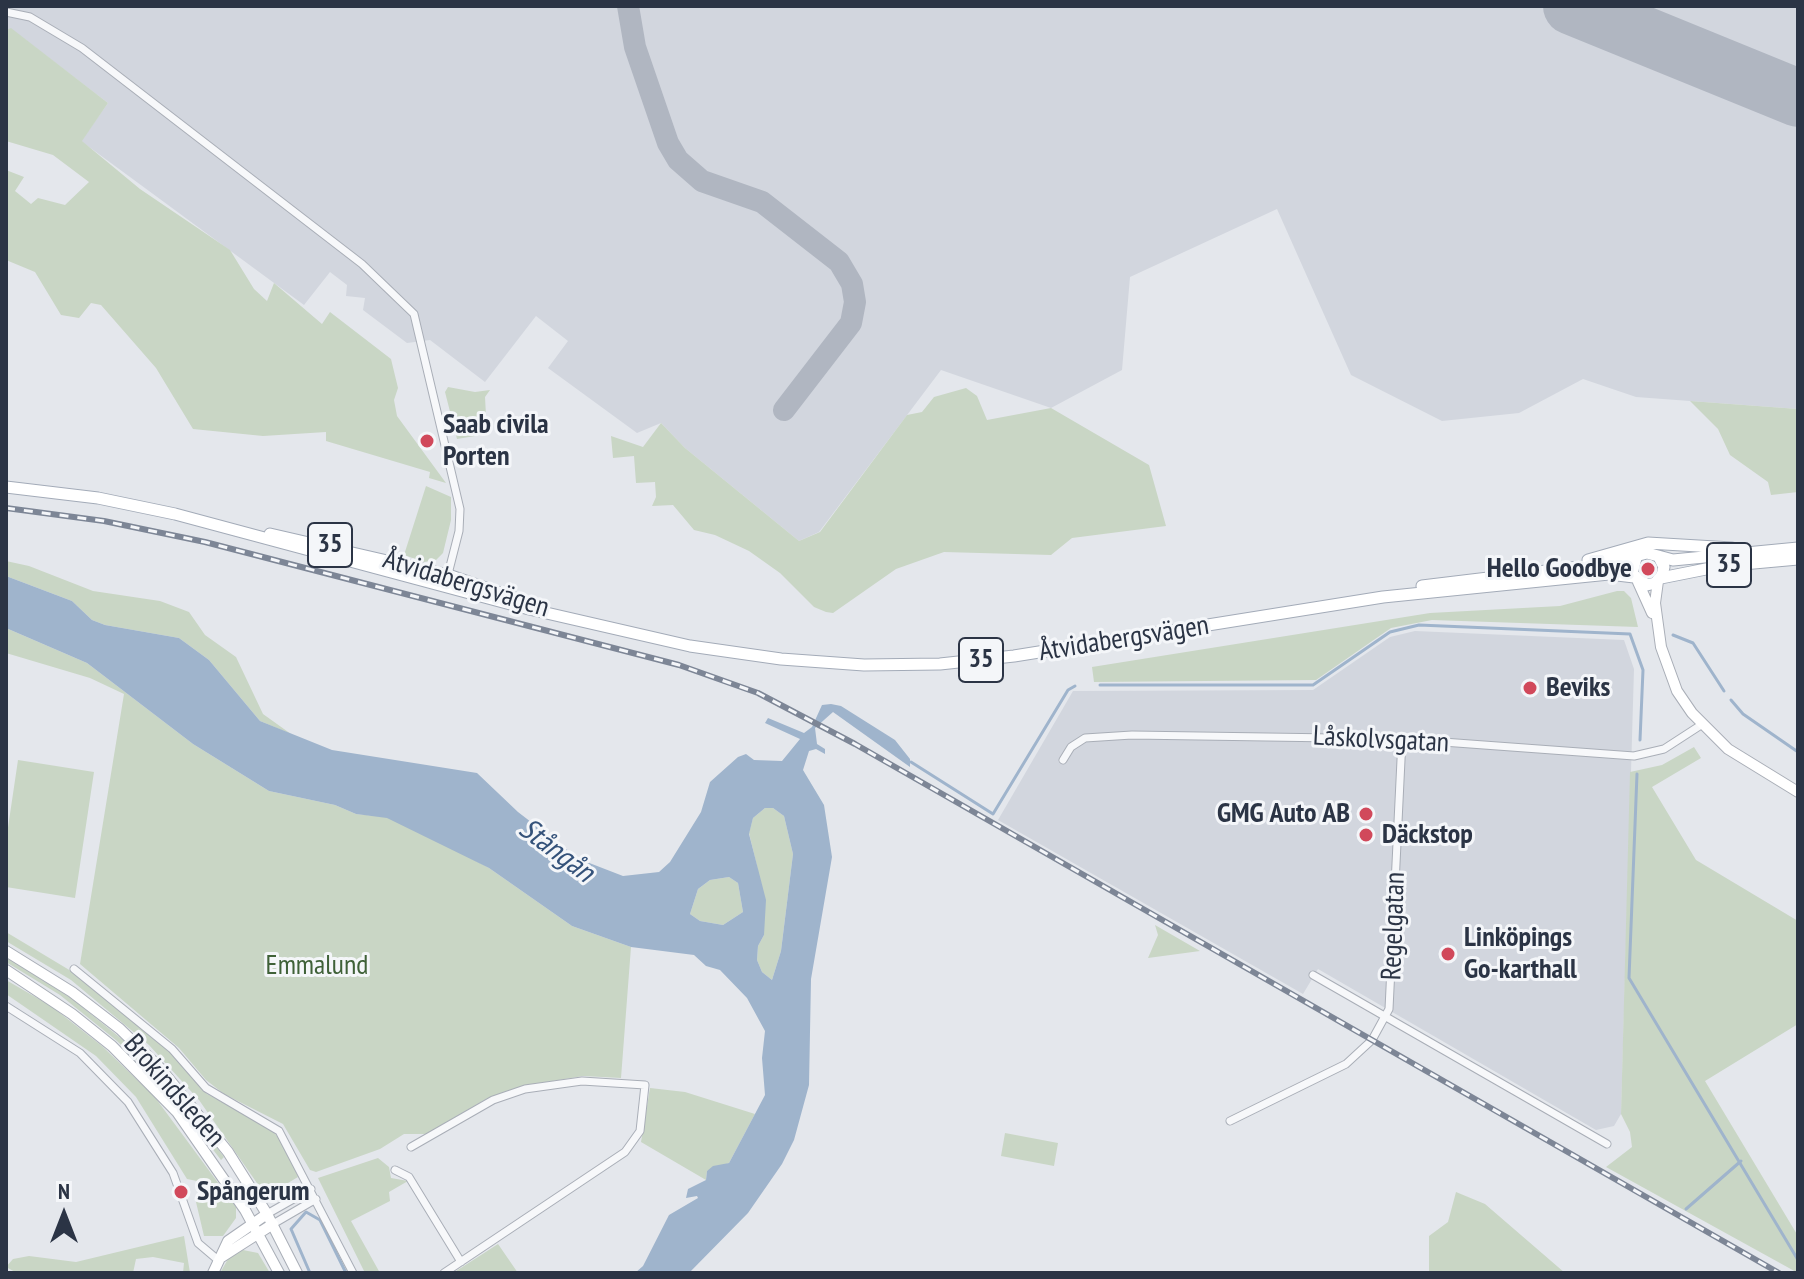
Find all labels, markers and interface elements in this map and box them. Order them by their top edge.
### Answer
place label: Saab civila Porten [443,408,549,474]
marker: Saab civila Porten [418,432,436,450]
road number: 35 [308,523,352,567]
street label: Åtvidabergsvägen [379,543,553,625]
road number: 35 [1707,543,1751,587]
place label: Hello Goodbye [1487,552,1632,586]
marker: Hello Goodbye [1639,560,1657,578]
street label: Åtvidabergsvägen [1037,609,1211,669]
road number: 35 [959,638,1003,682]
place label: Beviks [1546,671,1610,705]
marker: Beviks [1521,679,1539,697]
street label: Låskolvsgatan [1312,720,1450,760]
place label: GMG Auto AB [1217,797,1350,831]
marker: GMG Auto AB [1357,805,1375,823]
water label: Stångån [511,811,601,891]
place label: Däckstop [1382,818,1473,852]
marker: Däckstop [1357,826,1375,844]
street label: Regelgatan [1375,871,1413,981]
place label: Linköpings Go-karthall [1464,921,1577,987]
marker: Linköpings Go-karthall [1439,945,1457,963]
park label: Emmalund [266,949,368,983]
street label: Brokindsleden [116,1028,232,1154]
north arrow [24,1175,104,1255]
place label: Spångerum [197,1175,310,1209]
text: N [58,1177,70,1205]
marker: Spångerum [172,1183,190,1201]

